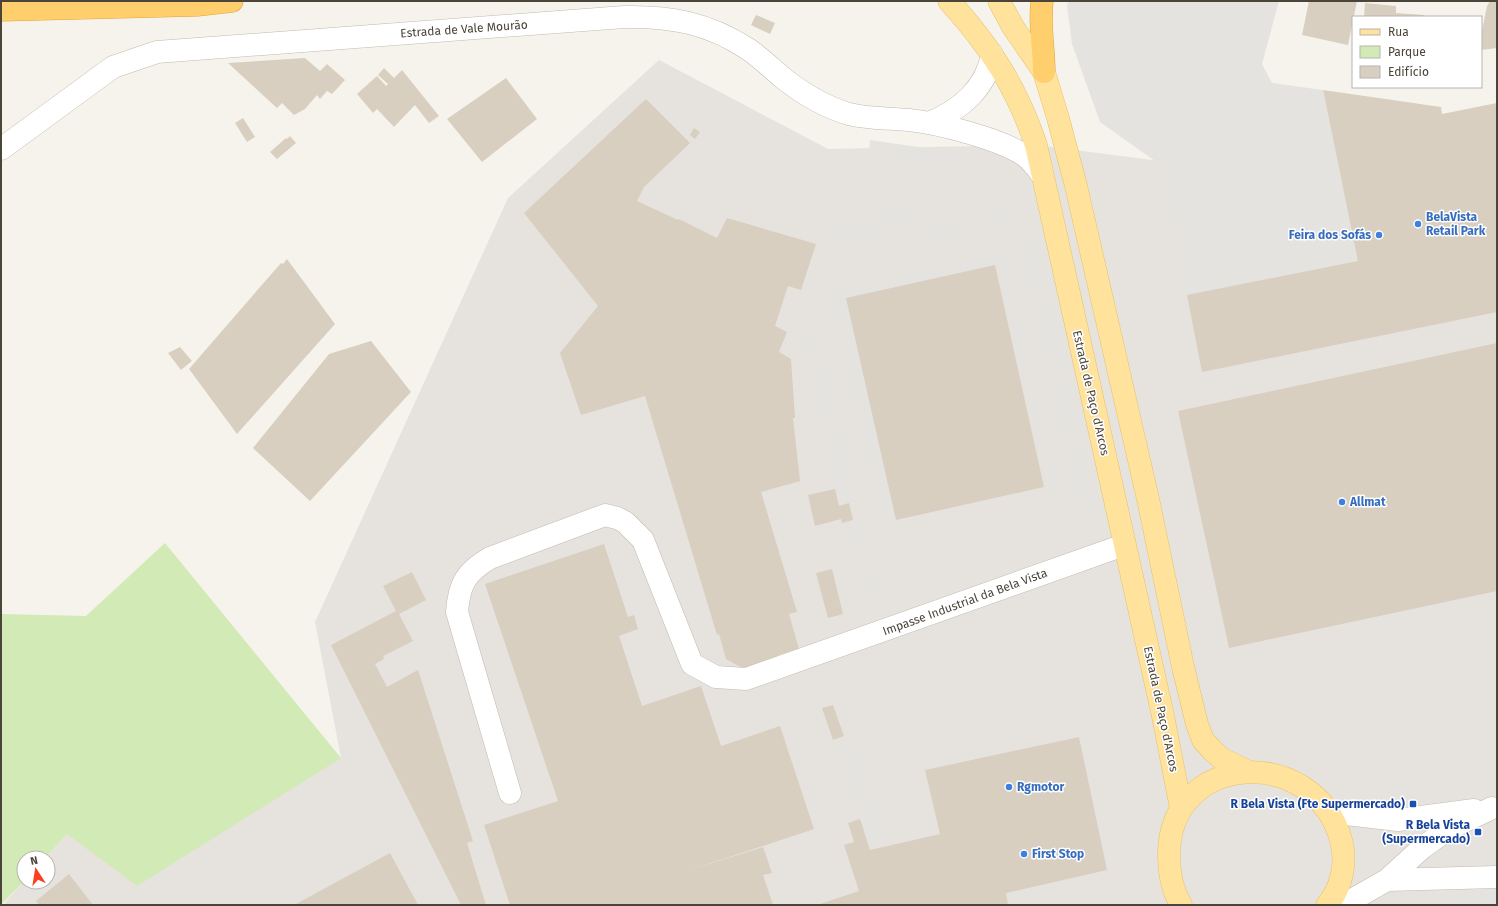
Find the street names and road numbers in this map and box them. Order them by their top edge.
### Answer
street label: Estrada de Vale Mourão [400,18,528,40]
street label: Estrada de Paço d'Arcos [1070,329,1112,457]
street label: Impasse Industrial da Bela Vista [881,566,1049,638]
street label: Estrada de Paço d'Arcos [1141,645,1181,773]

